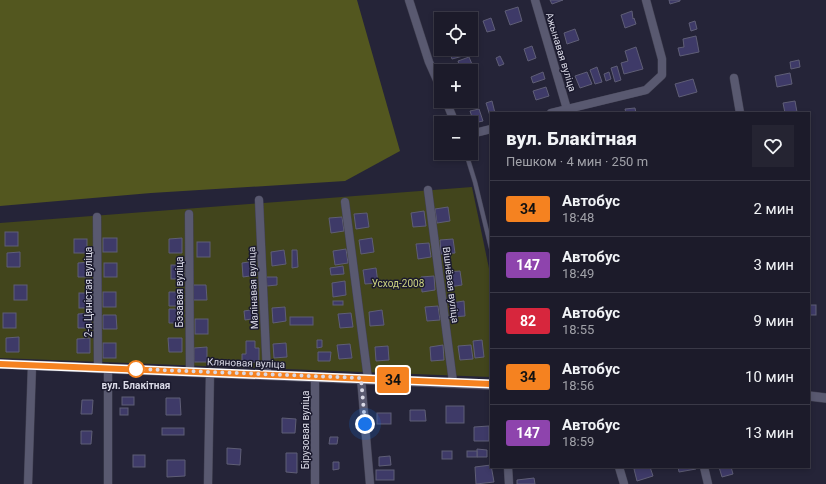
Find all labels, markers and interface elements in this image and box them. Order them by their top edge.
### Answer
street label: Ажынавая вуліца [544,11,578,93]
map controls [434,12,478,160]
button: locate [434,12,478,56]
button: + [434,64,478,108]
button: − [434,116,478,160]
button: heart [752,125,794,167]
text: вул. Блакітная [506,127,637,150]
text: Пешком · 4 мин · 250 m [506,154,648,169]
text: Автобус [562,192,620,210]
text: 2 мин [753,200,794,218]
text: 34 [520,201,536,217]
text: 18:48 [562,210,594,225]
street label: Вішнёвая вуліца [441,246,461,324]
street label: 2-я Цяністая вуліца [83,247,94,337]
street label: Малінавая вуліца [246,247,260,329]
text: Автобус [562,248,620,266]
street label: Бэзавая вуліца [174,256,185,328]
text: 3 мин [753,256,794,274]
text: 147 [516,257,540,273]
text: 18:49 [562,266,594,281]
park label: Усход-2008 [372,278,425,289]
text: Автобус [562,304,620,322]
text: 9 мин [753,312,794,330]
text: 82 [520,313,536,329]
text: 18:55 [562,322,594,337]
street label: Кляновая вуліца [207,356,285,370]
marker: вул. Блакітная [127,360,145,378]
text: Автобус [562,360,620,378]
line badge: 34 [375,367,411,393]
text: 10 мин [745,368,794,386]
text: 34 [520,369,536,385]
text: 34 [385,372,401,388]
text: 18:56 [562,378,594,393]
place label: вул. Блакітная [102,380,170,391]
street label: Бірузовая вуліца [300,391,311,469]
your location [355,414,375,434]
text: Автобус [562,416,620,434]
text: 13 мин [745,424,794,442]
text: 147 [516,425,540,441]
text: 18:59 [562,434,594,449]

